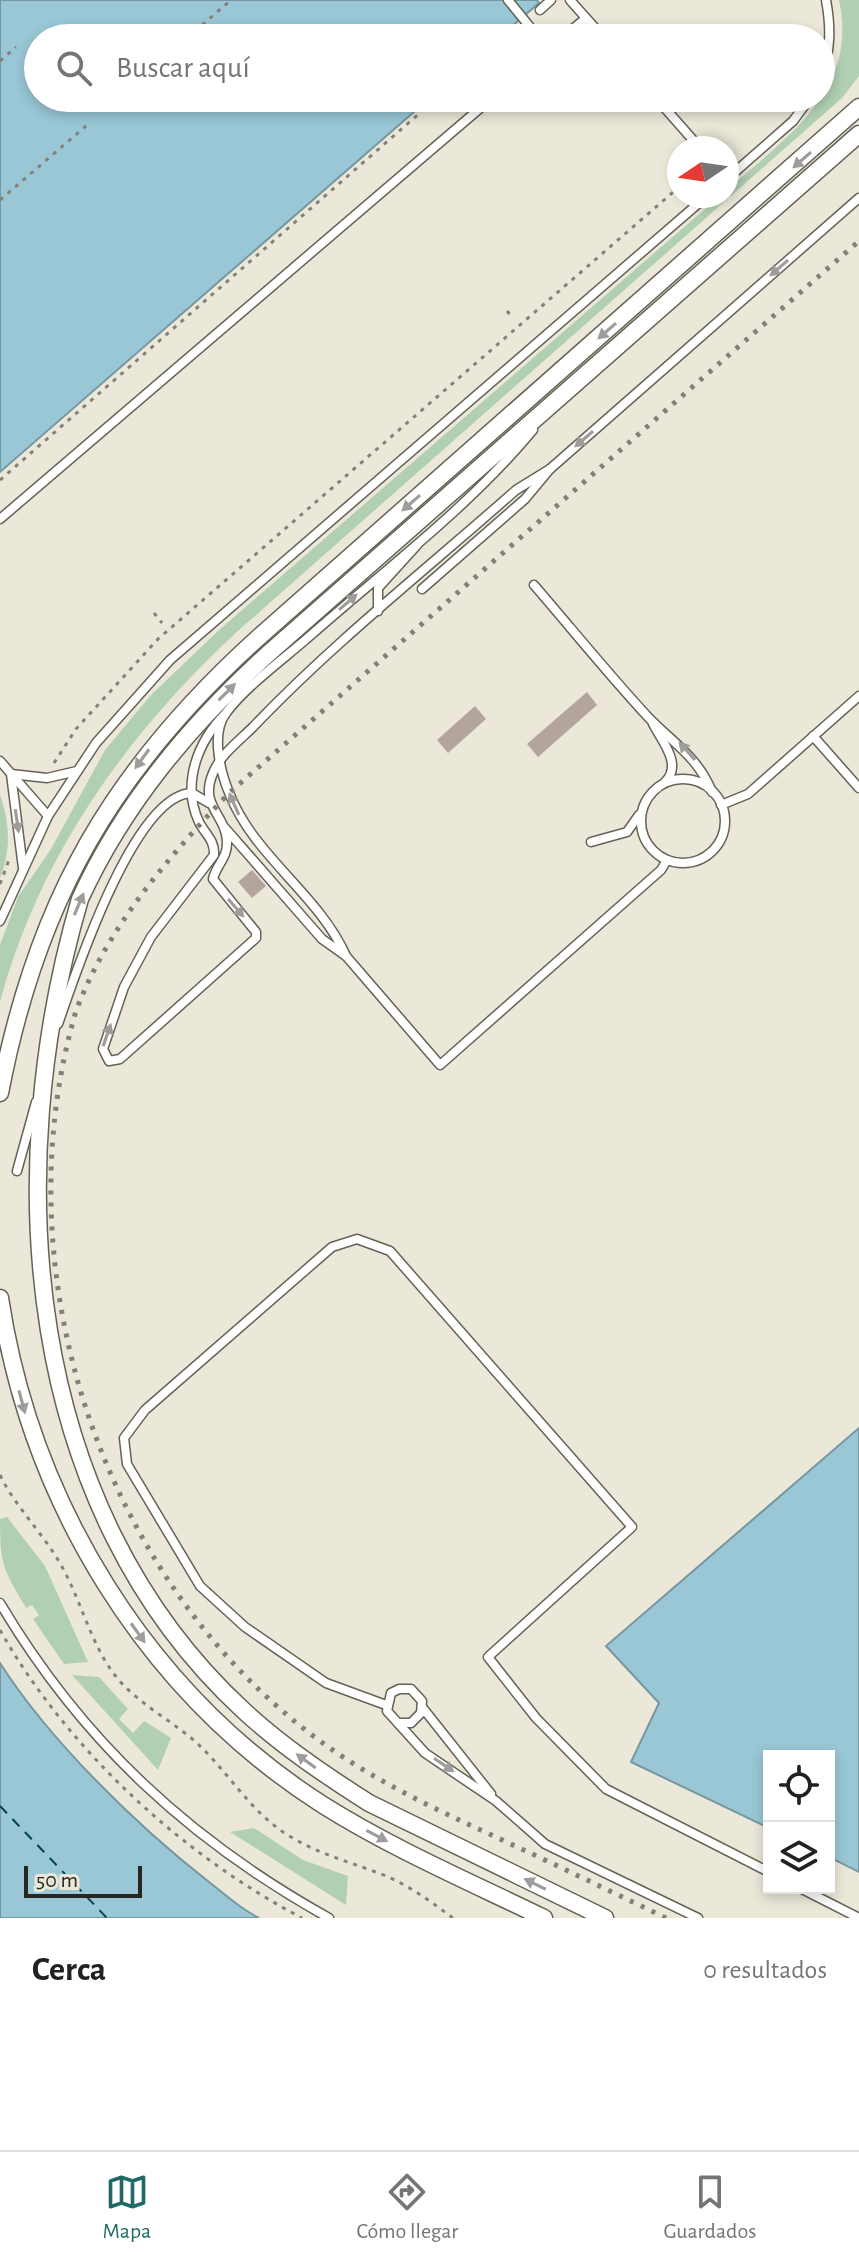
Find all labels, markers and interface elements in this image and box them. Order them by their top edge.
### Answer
search box [24,24,835,112]
icon: search [52,46,96,90]
text: Buscar aquí [116,53,250,83]
north arrow [667,136,739,208]
one-way arrow [792,150,811,168]
one-way arrow [770,258,789,276]
one-way arrow [597,322,616,340]
one-way arrow [575,430,594,448]
one-way arrow [402,494,422,511]
one-way arrow [338,594,358,611]
one-way arrow [217,683,236,702]
one-way arrow [678,742,696,761]
one-way arrow [135,748,150,769]
one-way arrow [228,793,241,816]
one-way arrow [11,809,24,834]
one-way arrow [72,892,85,915]
one-way arrow [227,898,244,918]
one-way arrow [102,1023,114,1047]
one-way arrow [16,1389,28,1414]
one-way arrow [130,1622,145,1643]
map controls [763,1750,835,1894]
button: locate [763,1750,835,1822]
one-way arrow [296,1754,317,1769]
one-way arrow [433,1758,455,1772]
button: layers [763,1822,835,1894]
one-way arrow [365,1829,388,1842]
scale bar [24,1862,142,1898]
text: 50 m [36,1869,78,1891]
one-way arrow [523,1877,546,1891]
text: Cerca [32,1953,106,1987]
text: 0 resultados [703,1957,827,1983]
tab: Mapa [103,2170,151,2244]
tab: Cómo llegar [356,2170,458,2244]
tab: Guardados [663,2170,756,2244]

